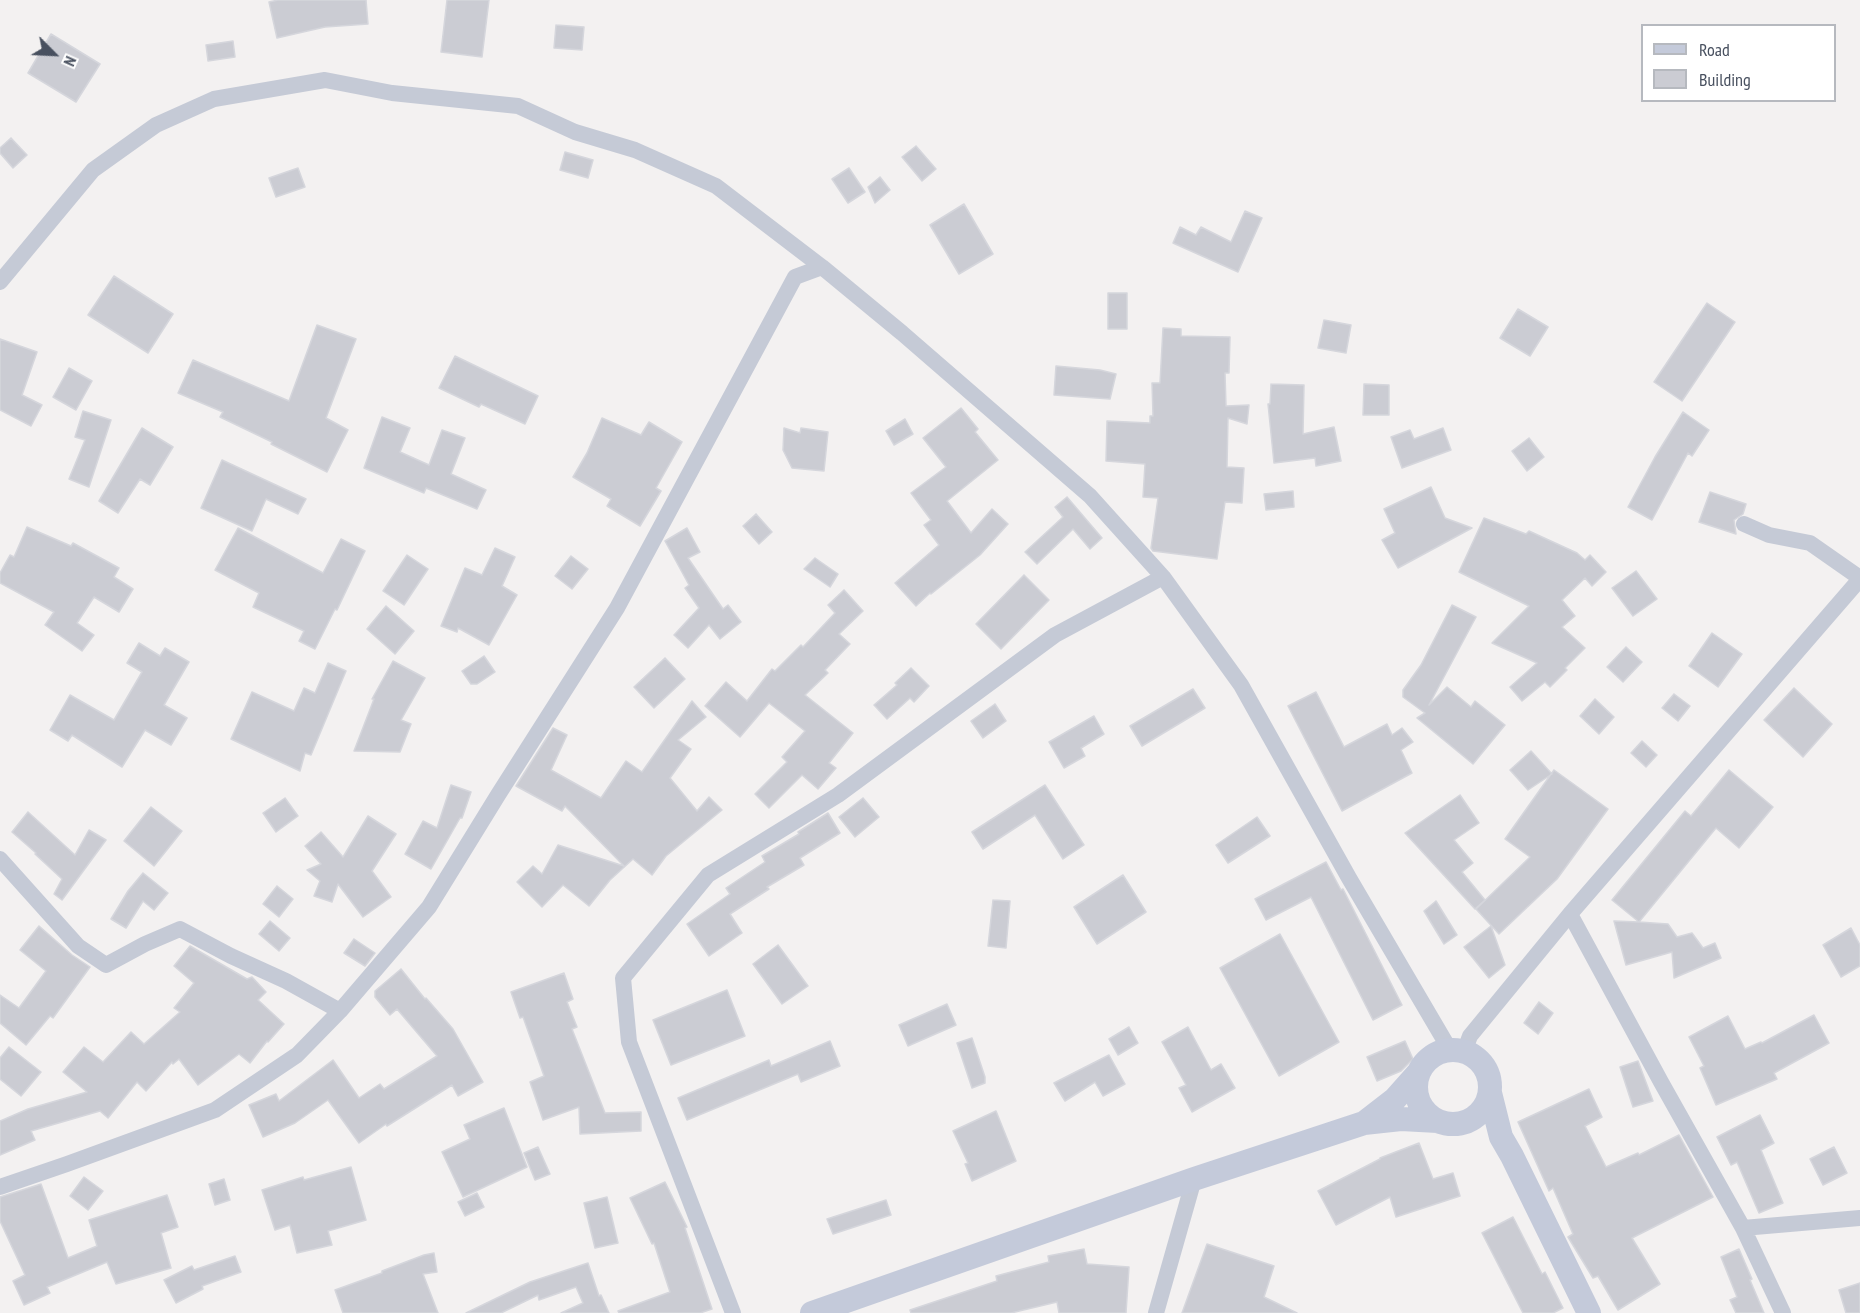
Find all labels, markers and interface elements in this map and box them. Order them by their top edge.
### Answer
north arrow [24,24,84,84]
legend [1641,24,1836,102]
text: Road [1699,38,1730,61]
text: N [60,53,81,69]
text: Building [1699,68,1751,91]

